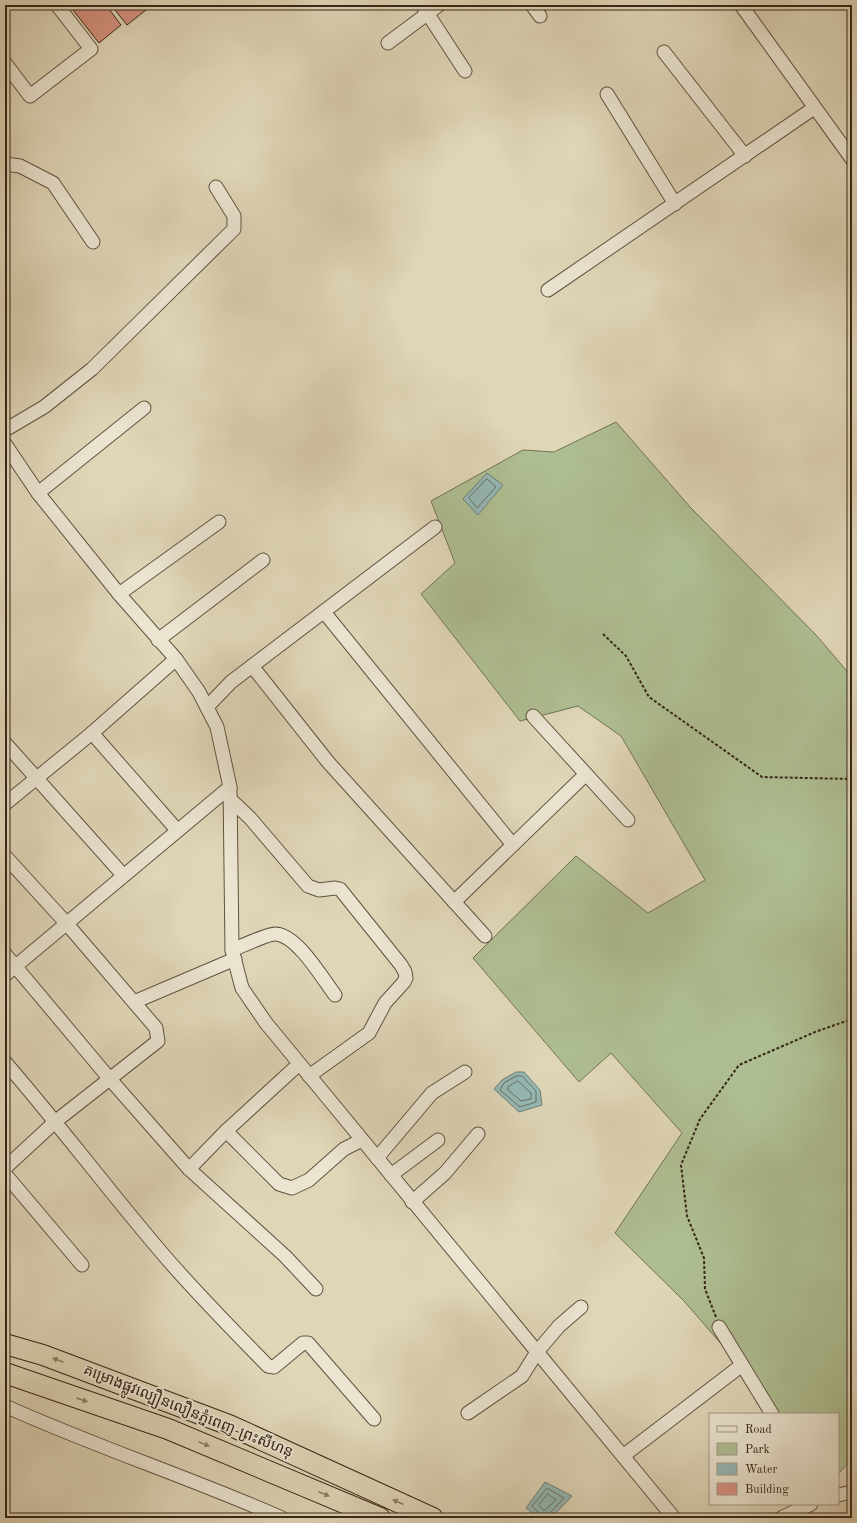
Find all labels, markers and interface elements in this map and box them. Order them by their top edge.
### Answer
one-way arrow [52,1357,64,1363]
street label: គម្រោងផ្លូវល្បឿនលឿនភ្នំពេញ-ព្រះសីហនុ [79,1359,296,1465]
one-way arrow [76,1397,88,1403]
legend [709,1413,839,1505]
text: Road [745,1424,772,1436]
one-way arrow [198,1441,209,1447]
text: Park [745,1444,770,1456]
text: Water [745,1464,778,1476]
text: Building [745,1484,789,1496]
one-way arrow [318,1491,330,1497]
one-way arrow [392,1499,403,1505]

